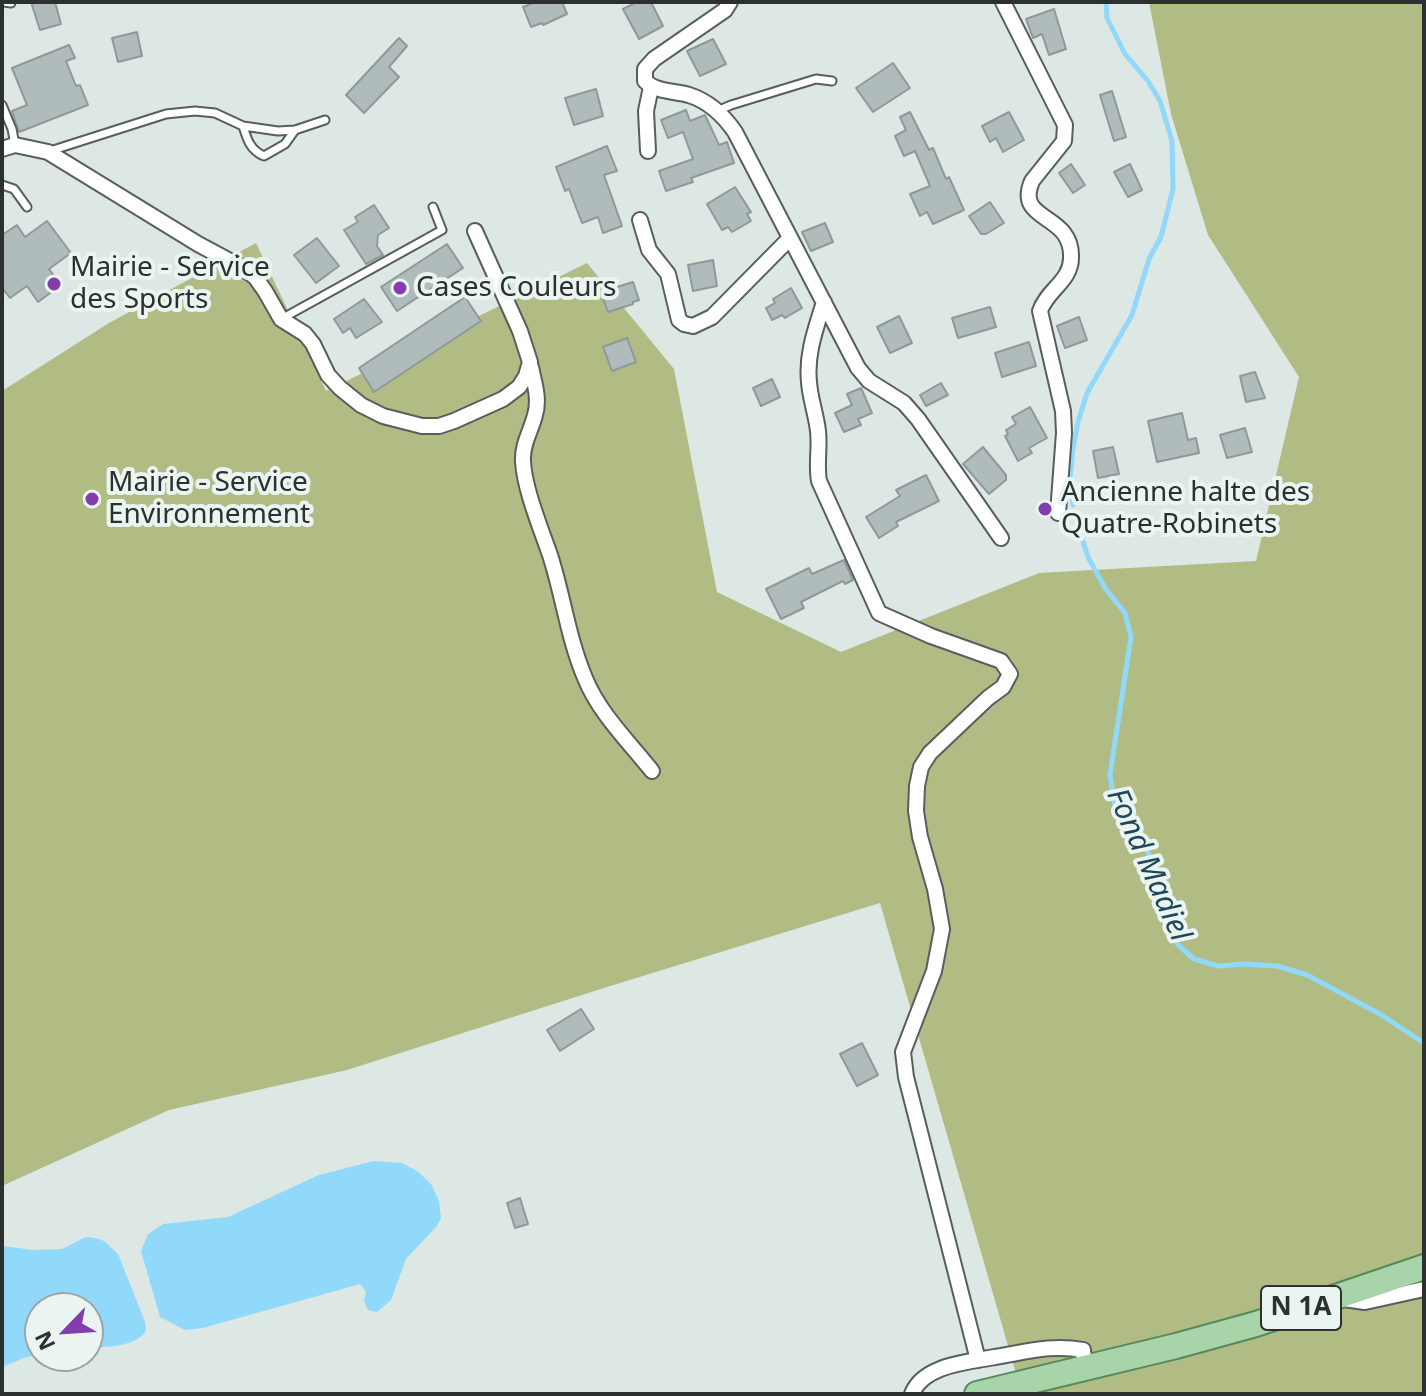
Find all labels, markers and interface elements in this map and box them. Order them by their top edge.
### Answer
place label: Mairie - Service des Sports [70,251,270,317]
place label: Cases Couleurs [416,271,617,305]
marker: Mairie - Service des Sports [45,275,63,293]
marker: Cases Couleurs [391,279,409,297]
place label: Mairie - Service Environnement [108,466,310,532]
place label: Ancienne halte des Quatre-Robinets [1061,476,1310,542]
marker: Mairie - Service Environnement [83,490,101,508]
marker: Ancienne halte des Quatre-Robinets [1036,500,1054,518]
water label: Fond Madiel [1098,783,1198,947]
road number: N 1A [1261,1286,1341,1330]
north arrow [24,1292,104,1372]
text: N [27,1327,61,1356]

